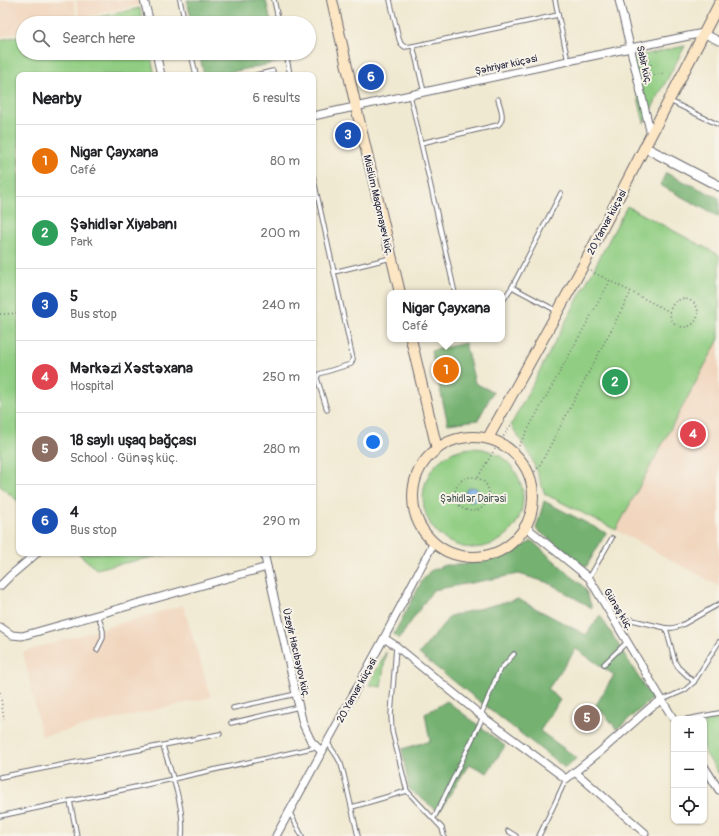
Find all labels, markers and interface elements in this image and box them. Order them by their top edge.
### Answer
search box [16,16,316,60]
icon: search [30,27,52,49]
text: Search here [62,29,135,48]
street label: Sabir küç. [634,45,654,86]
street label: Şəhriyar küçəsi [474,52,539,77]
pin: 6 [358,62,384,92]
text: Nearby [32,88,81,109]
text: 6 results [253,90,300,106]
pin: 3 [335,120,361,150]
text: Nigar Çayxana [70,143,158,162]
text: 1 [42,153,48,169]
text: 80 m [270,153,300,169]
street label: Müslüm Maqomayev küç. [361,154,395,257]
text: Café [70,162,96,178]
street label: 20 Yanvar küçəsi [585,188,629,257]
text: Şəhidlər Xiyabanı [70,215,177,234]
text: 2 [41,225,49,241]
text: 200 m [261,225,300,241]
text: Park [70,234,93,250]
text: 5 [70,287,78,306]
popup [387,290,505,342]
text: 3 [41,297,49,313]
text: 240 m [262,297,300,313]
text: Nigar Çayxana [402,299,490,318]
text: Bus stop [70,306,117,322]
text: Café [402,318,428,334]
pin: 1 [433,355,459,385]
text: Mərkəzi Xəstəxana [70,359,193,378]
pin: 2 [602,367,628,397]
text: 4 [41,369,49,385]
text: 250 m [262,369,300,385]
text: Hospital [70,378,114,394]
pin: 4 [680,419,706,449]
text: 18 saylı uşaq bağçası [70,431,197,450]
your location [363,432,383,452]
text: 5 [41,441,49,457]
text: 280 m [263,441,300,457]
text: School · Günəş küç. [70,450,178,466]
park label: Şəhidlər Dairəsi [440,493,506,505]
text: 4 [70,503,79,522]
text: 6 [41,513,49,529]
text: 290 m [263,513,300,529]
text: Bus stop [70,522,117,538]
street label: Günəş küç. [601,586,635,633]
street label: Üzeyir Hacıbəyov küç. [280,607,312,699]
street label: 20 Yanvar küçəsi [334,656,380,725]
pin: 5 [574,703,600,733]
map controls [671,716,707,824]
button: + [671,716,707,752]
button: − [671,752,707,788]
button: locate [671,788,707,824]

